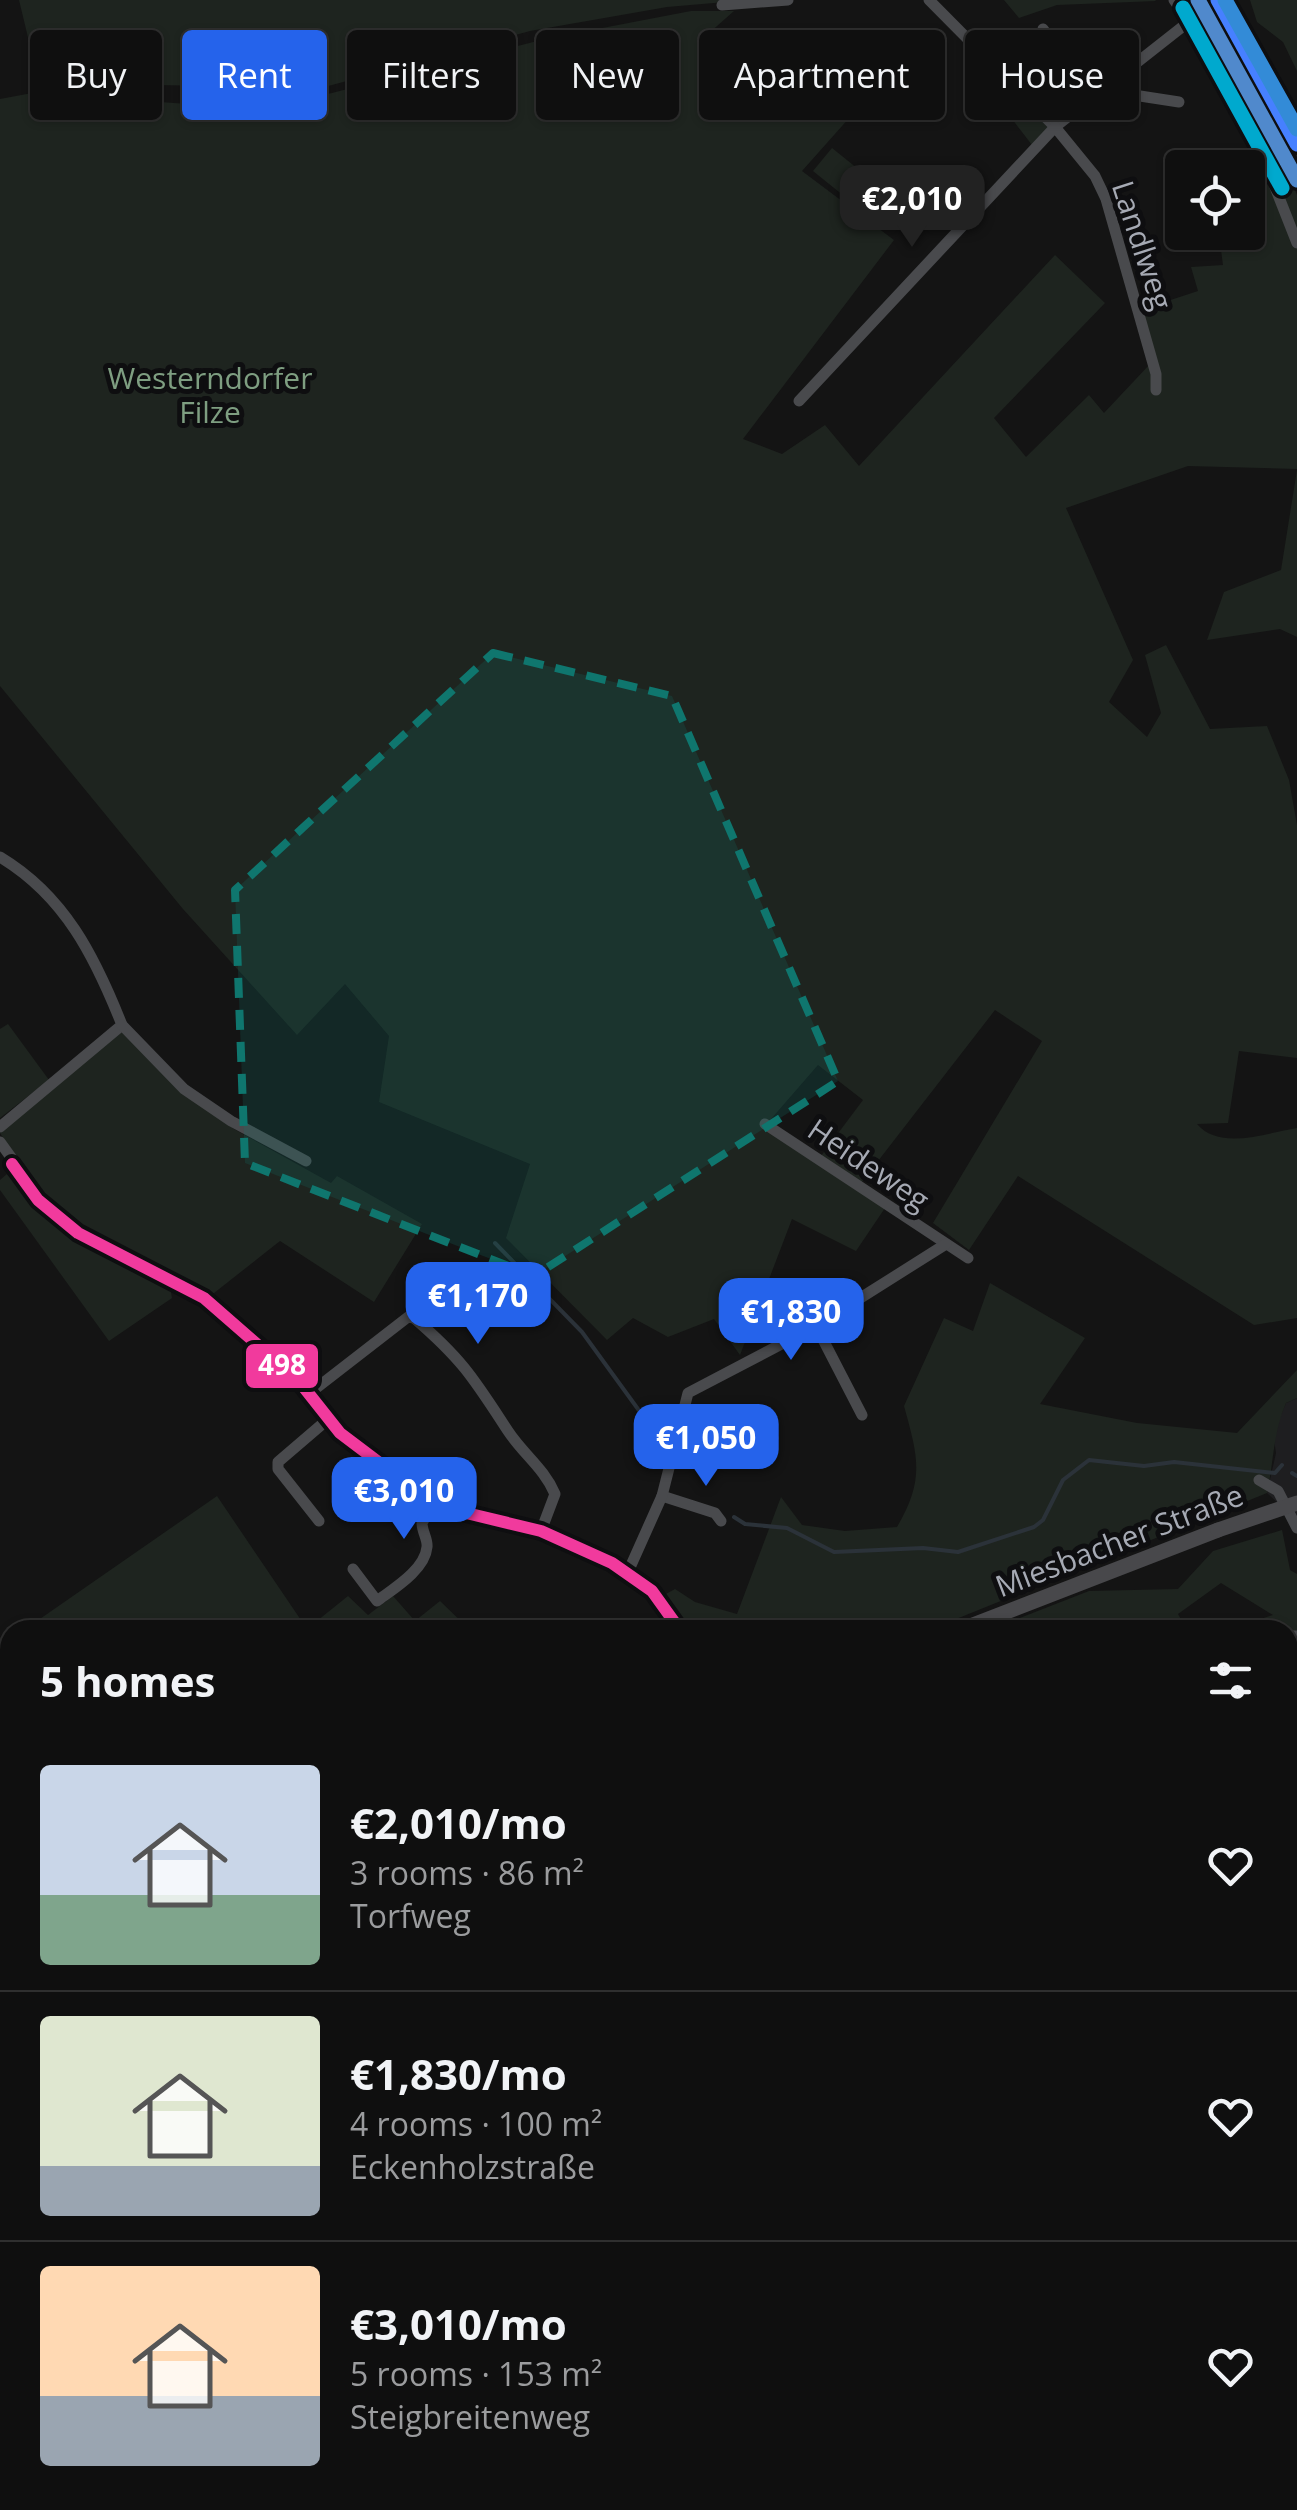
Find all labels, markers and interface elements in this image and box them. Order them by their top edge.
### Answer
chip: Buy [30,30,162,120]
chip: Rent [182,30,327,120]
chip: Filters [347,30,516,120]
chip: New [536,30,679,120]
chip: Apartment [699,30,945,120]
chip: House [965,30,1139,120]
map controls [1165,150,1265,250]
button: locate [1165,150,1265,250]
pin: €2,010 [831,165,993,250]
street label: Landlweg [1103,175,1183,315]
text: €2,010 [862,176,962,219]
park label: Westerndorfer Filze [108,357,312,432]
street label: Heideweg [800,1108,938,1220]
pin: €1,170 [397,1262,559,1347]
text: €1,170 [428,1273,528,1316]
pin: €1,830 [710,1278,872,1363]
text: €1,830 [741,1289,841,1332]
line badge: 498 [244,1342,320,1390]
text: 498 [258,1345,306,1383]
pin: €1,050 [625,1404,787,1489]
text: €1,050 [656,1415,756,1458]
pin: €3,010 [323,1457,485,1542]
text: €3,010 [354,1468,454,1511]
street label: Miesbacher Straße [989,1474,1249,1606]
text: 5 homes [40,1652,215,1709]
icon: filters [1203,1653,1258,1708]
text: €2,010/mo [350,1794,567,1851]
icon: home [120,1805,240,1925]
icon: heart [1203,1838,1258,1893]
text: 3 rooms · 86 m² [350,1851,584,1894]
text: Torfweg [350,1894,471,1937]
text: €1,830/mo [350,2045,567,2102]
icon: home [120,2056,240,2176]
icon: heart [1203,2089,1258,2144]
text: 4 rooms · 100 m² [350,2102,602,2145]
text: Eckenholzstraße [350,2145,595,2188]
text: €3,010/mo [350,2295,567,2352]
icon: home [120,2306,240,2426]
icon: heart [1203,2339,1258,2394]
text: 5 rooms · 153 m² [350,2352,602,2395]
text: Steigbreitenweg [350,2395,590,2438]

